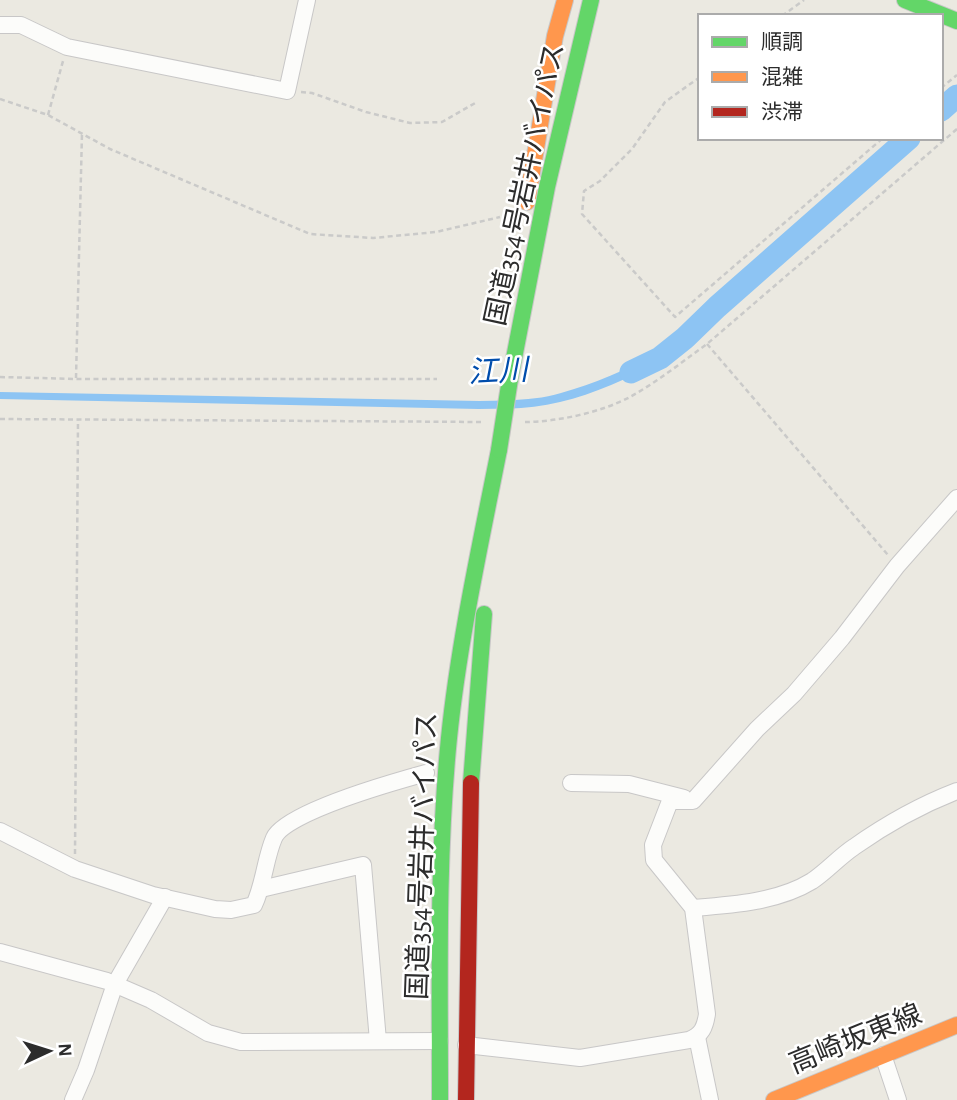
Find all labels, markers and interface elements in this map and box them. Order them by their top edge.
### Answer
legend [698,14,943,140]
text: 順調 [761,31,803,53]
street label: 国道354号岩井バイパス [480,40,570,328]
text: 混雑 [761,66,803,88]
text: 渋滞 [761,101,803,123]
water label: 江川 [467,354,532,389]
street label: 国道354号岩井バイパス [402,712,442,1001]
street label: 高崎坂東線 [785,999,926,1079]
north arrow [14,1016,84,1086]
text: N [55,1043,74,1057]

